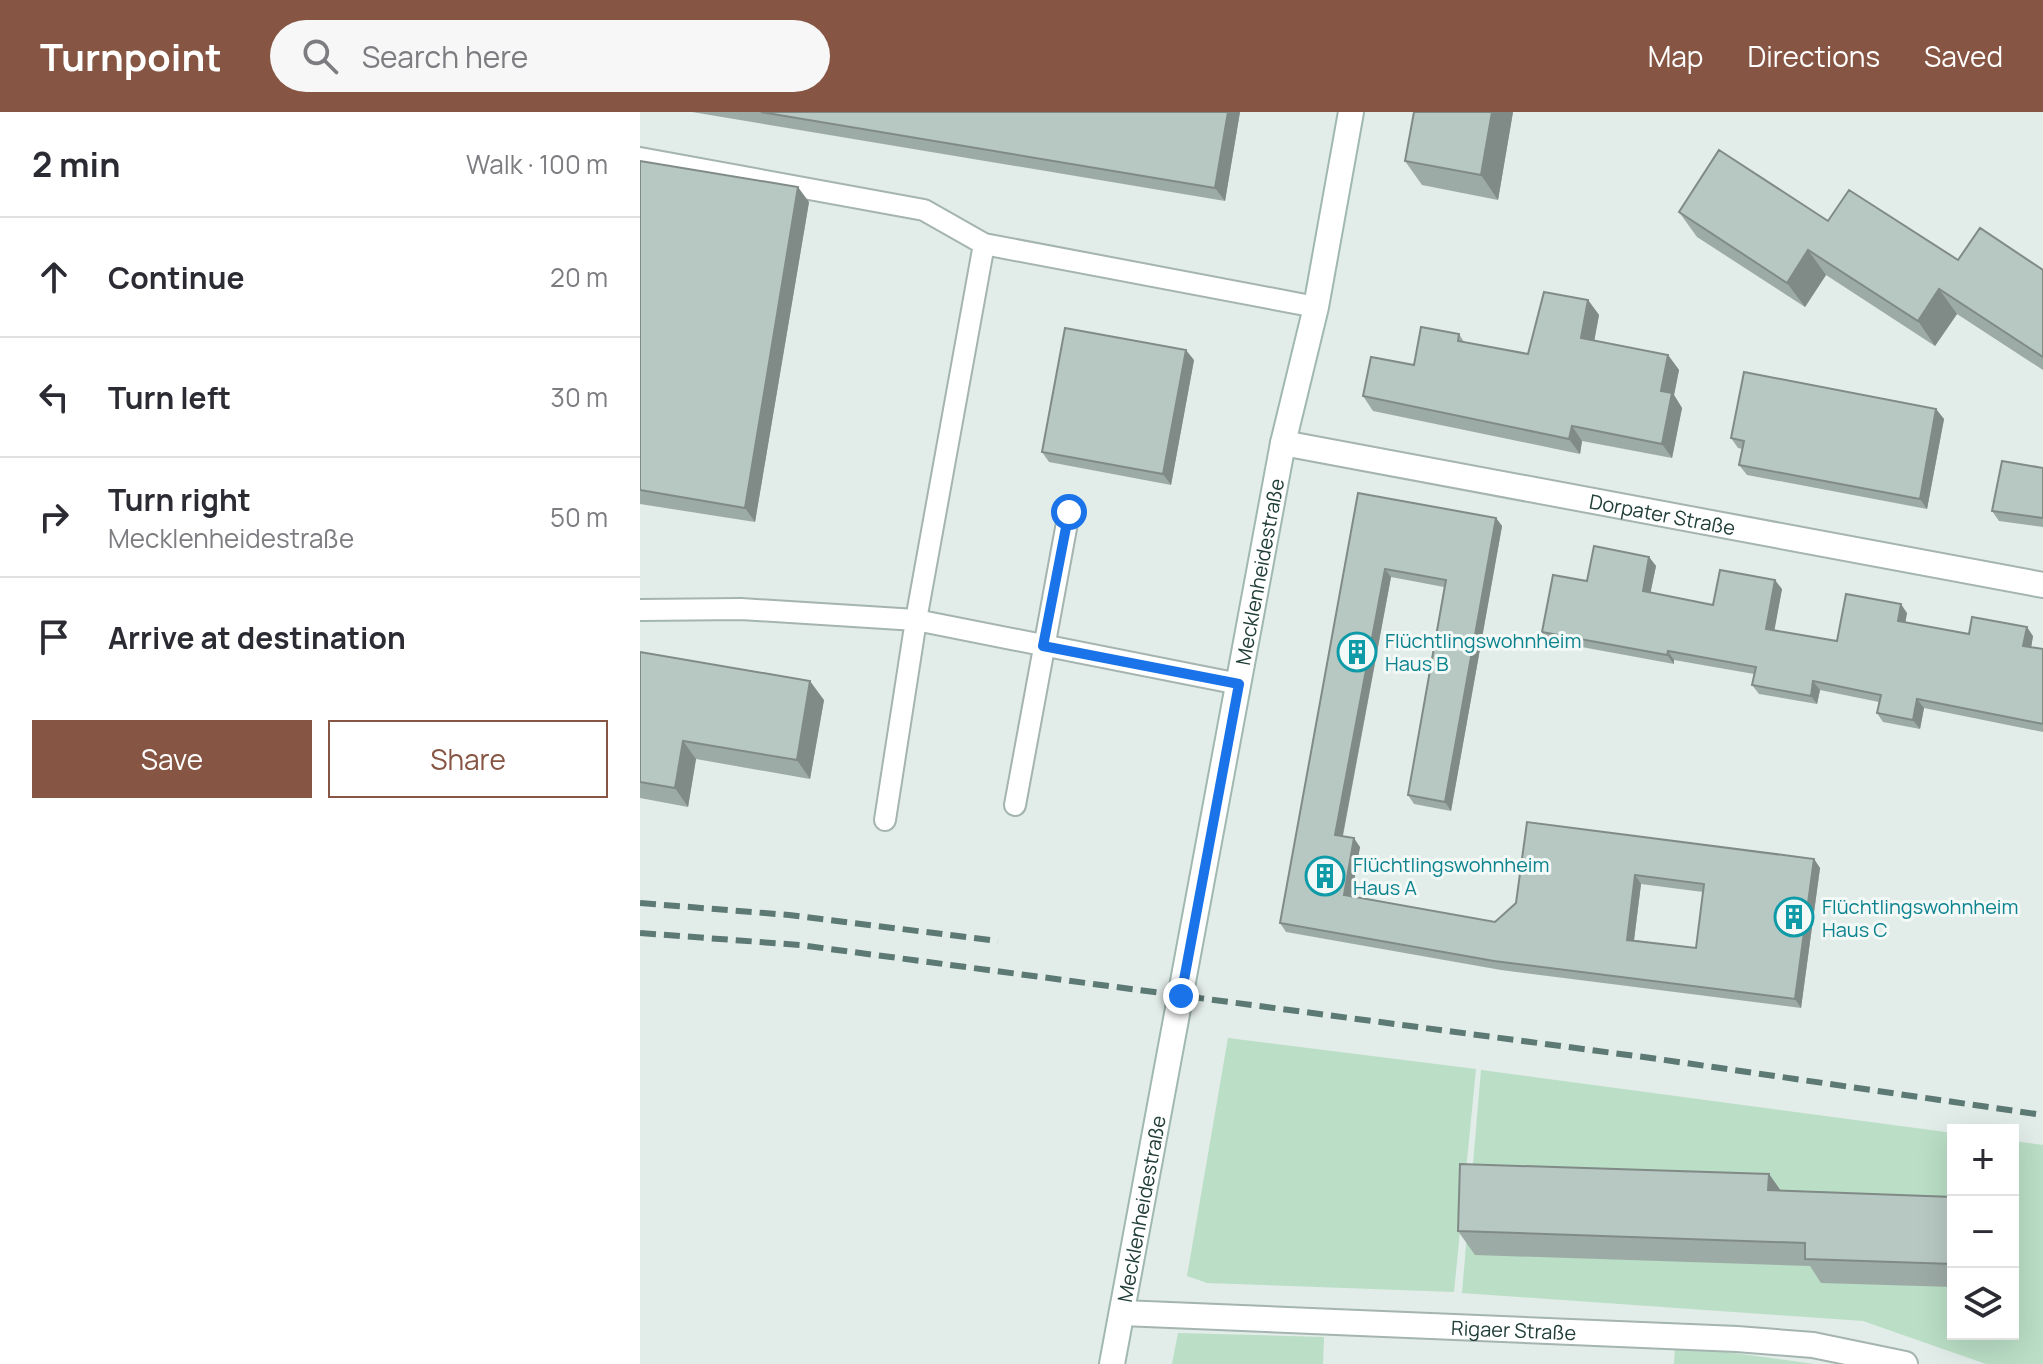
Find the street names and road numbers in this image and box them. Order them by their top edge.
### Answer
street label: Mecklenheidestraße [1229,476,1290,667]
street label: Dorpater Straße [1587,487,1738,541]
street label: Mecklenheidestraße [1110,1113,1171,1304]
street label: Rigaer Straße [1451,1313,1577,1346]

